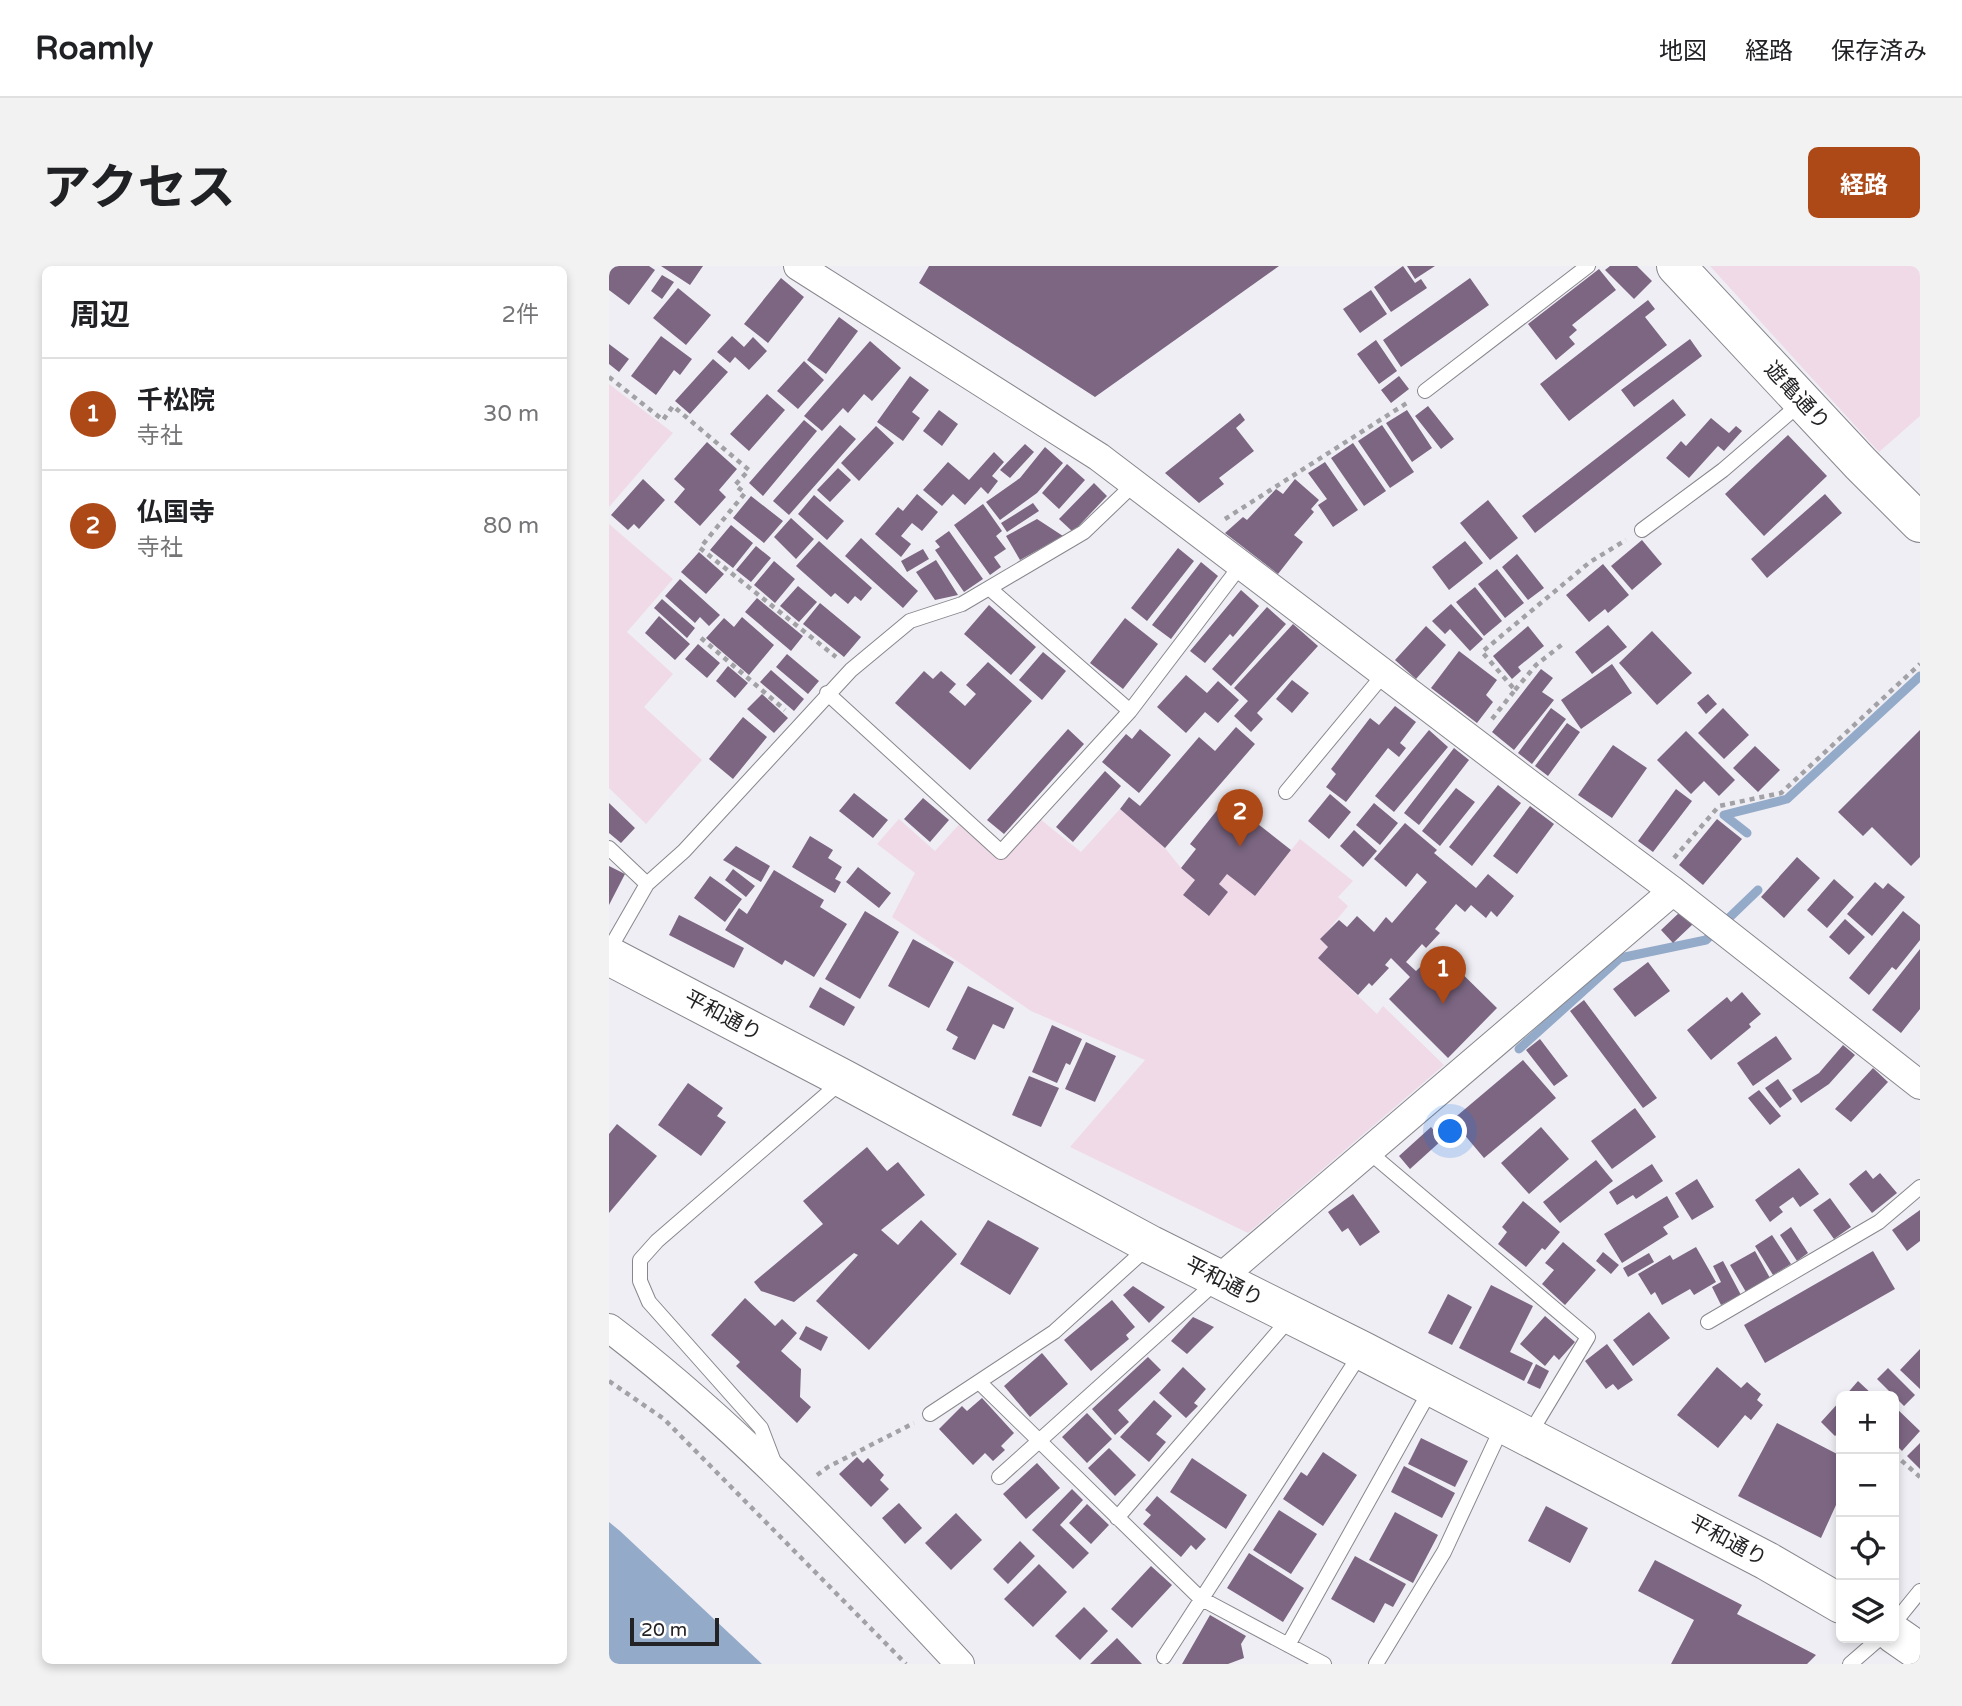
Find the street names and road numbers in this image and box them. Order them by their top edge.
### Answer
street label: 遊亀通り [1759,357,1835,435]
street label: 平和通り [680,985,766,1047]
street label: 平和通り [1181,1252,1267,1312]
street label: 平和通り [1685,1510,1771,1572]

